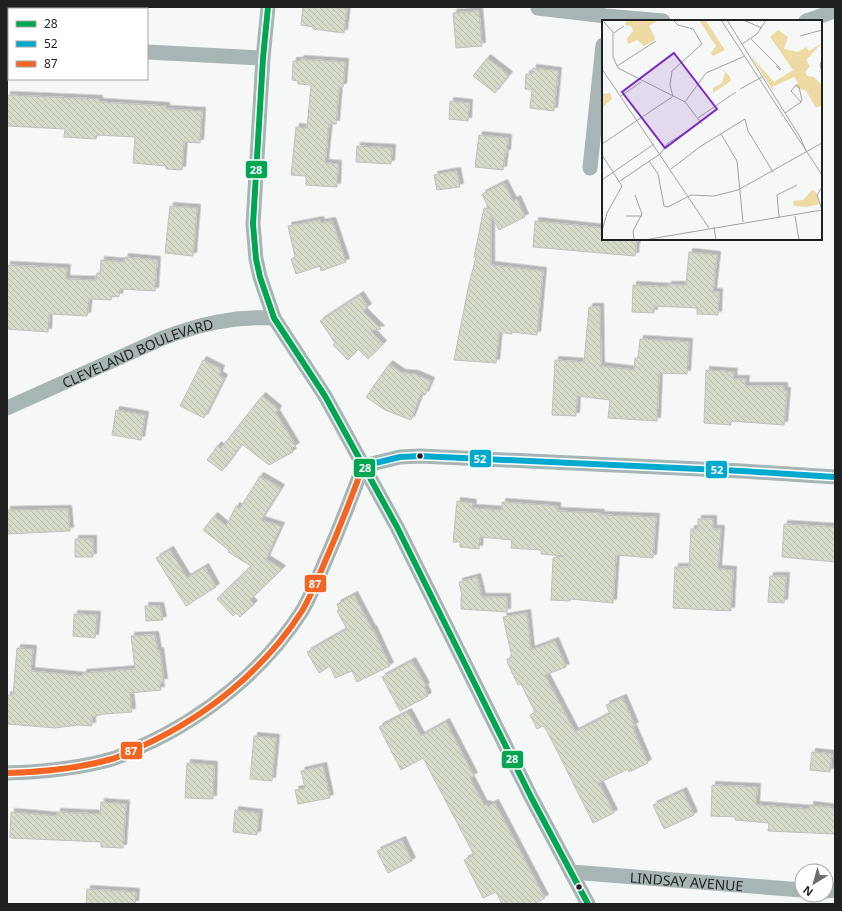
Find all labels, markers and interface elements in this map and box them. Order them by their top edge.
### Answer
legend [8,8,148,80]
text: 28 [44,15,58,32]
inset map [602,20,822,240]
text: 52 [44,35,58,52]
text: 87 [44,55,58,72]
line badge: 28 [245,160,268,179]
text: 28 [250,162,262,177]
street label: CLEVELAND BOULEVARD [59,314,215,392]
line badge: 52 [469,449,492,468]
unlabelled marker [415,451,425,461]
text: 52 [474,451,486,466]
line badge: 28 [353,458,376,478]
text: 28 [359,460,371,475]
line badge: 52 [705,460,728,479]
text: 52 [711,462,723,477]
line badge: 87 [304,574,327,593]
text: 87 [309,576,321,591]
line badge: 87 [120,741,143,760]
text: 87 [125,743,137,758]
line badge: 28 [501,750,524,769]
text: 28 [506,751,518,766]
north arrow [794,863,834,903]
street label: LINDSAY AVENUE [629,867,744,895]
unlabelled marker [574,882,584,892]
text: N [800,883,816,900]

